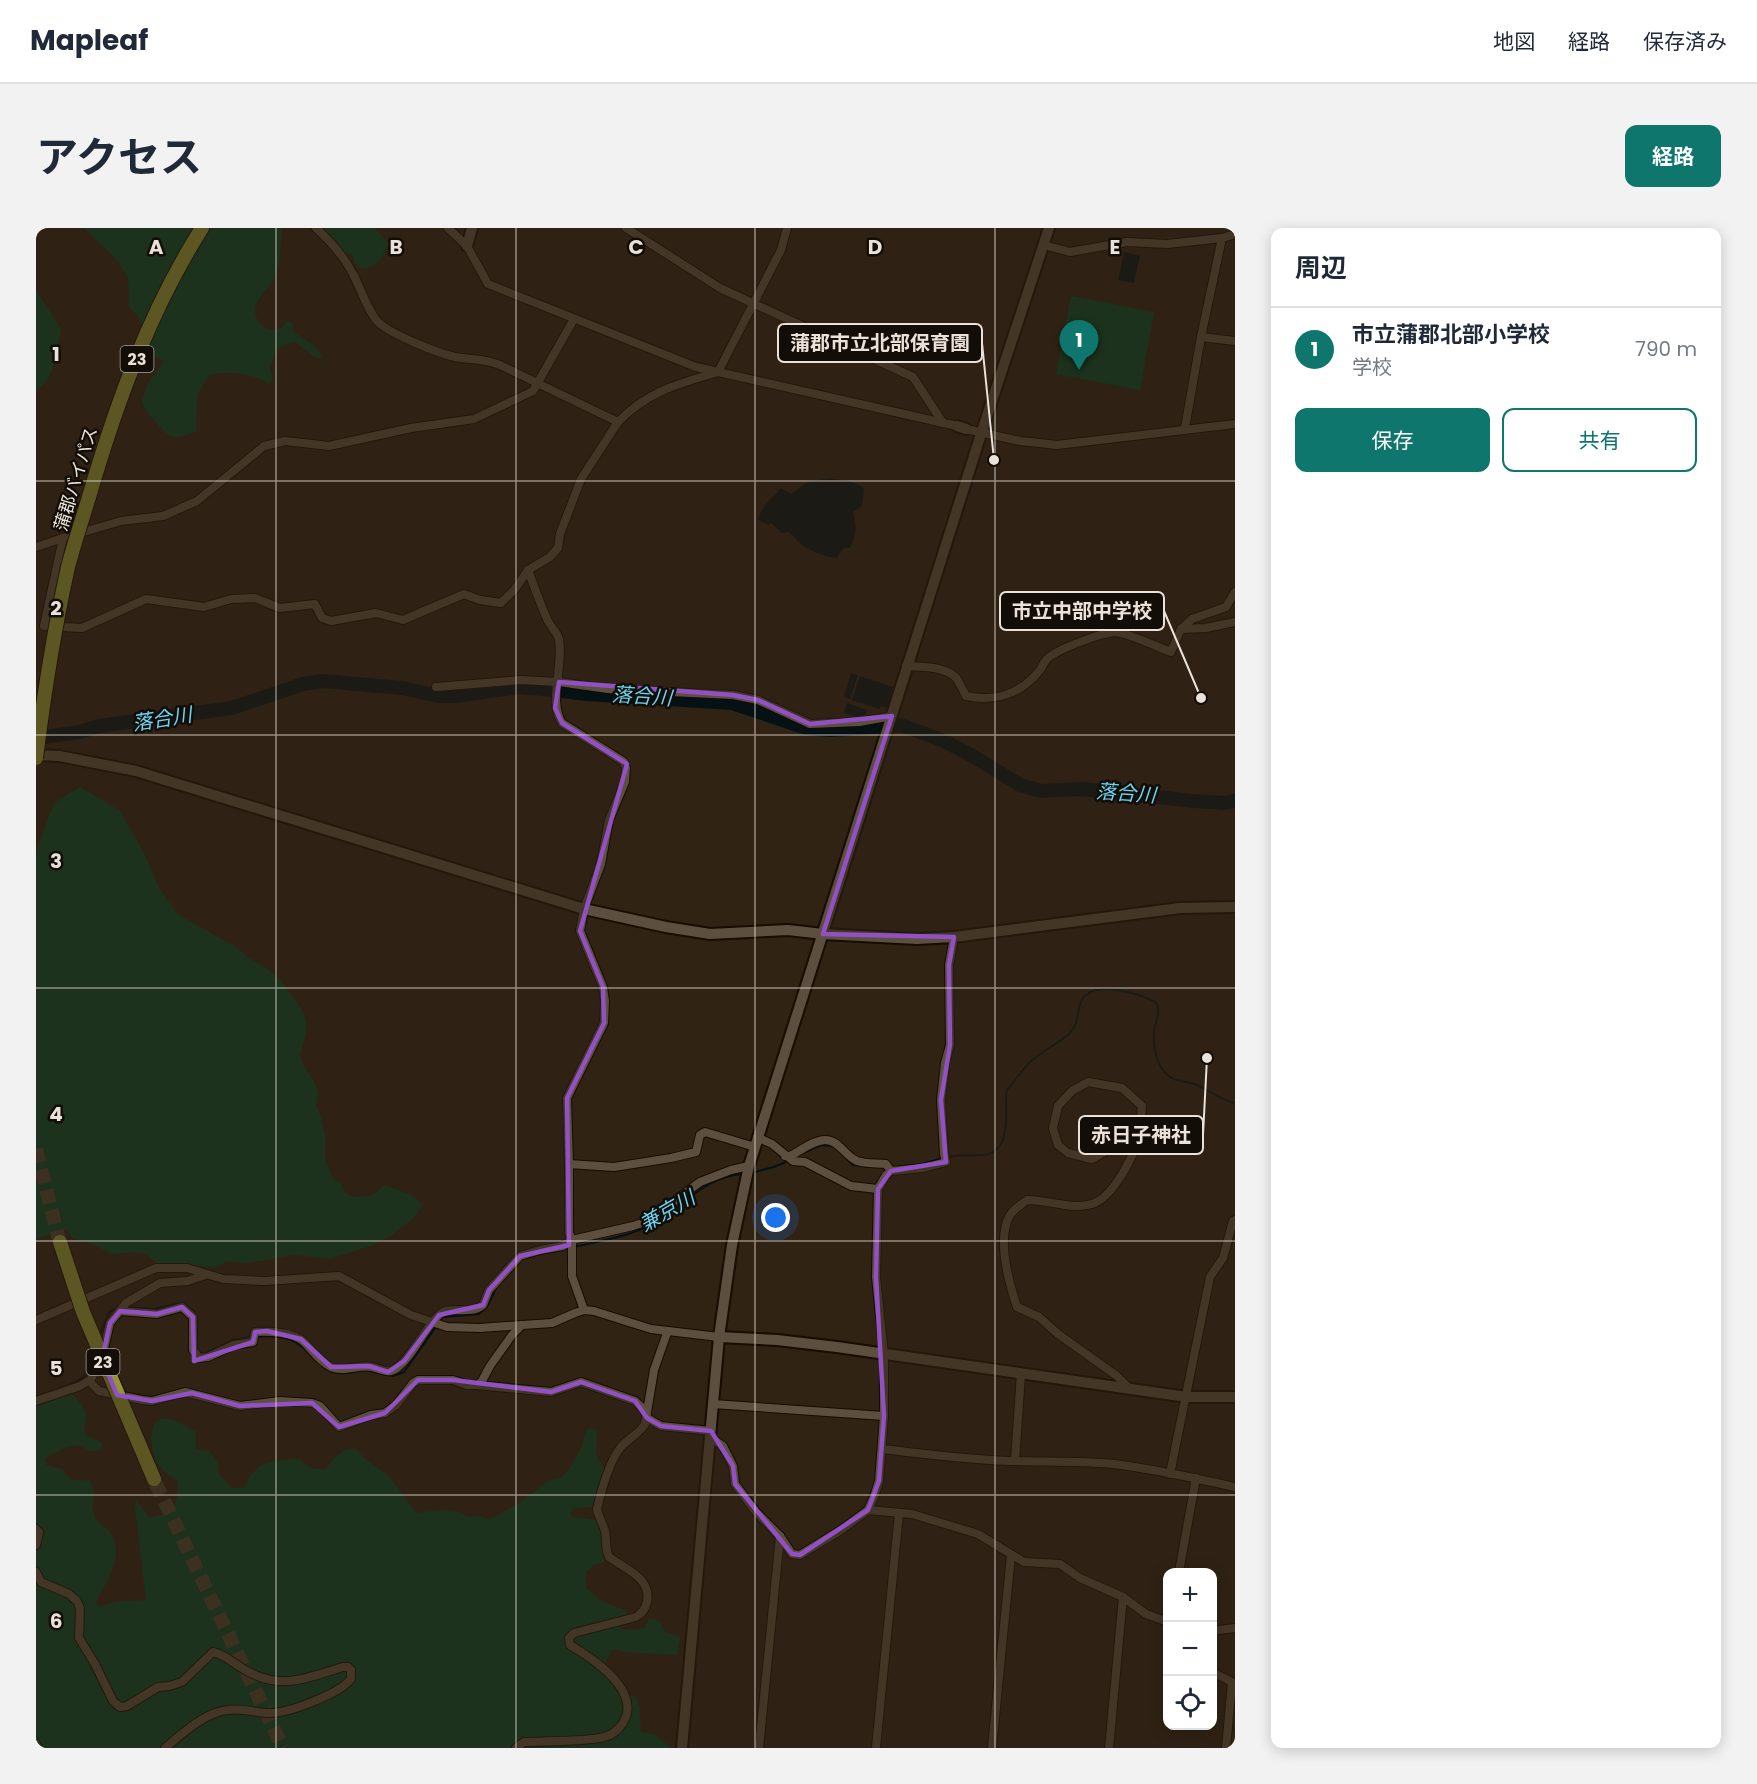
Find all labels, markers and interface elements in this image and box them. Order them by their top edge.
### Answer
text: Mapleaf [30,21,148,60]
text: 地図 [1493,27,1535,56]
text: 経路 [1568,27,1610,56]
text: 保存済み [1643,27,1727,56]
button: 経路 [1625,125,1721,187]
text: アクセス [36,128,202,187]
text: A [149,233,164,261]
text: B [389,233,403,261]
text: C [628,233,644,261]
text: D [868,233,882,261]
text: E [1110,233,1120,261]
text: 周辺 [1295,250,1347,286]
text: 市立蒲郡北部小学校 [1352,319,1550,350]
pin: 1 [1060,320,1098,370]
callout: 蒲郡市立北部保育園 [778,324,982,362]
text: 蒲郡市立北部保育園 [790,329,970,357]
text: 1 [1311,335,1318,363]
text: 790 m [1635,335,1697,363]
text: 1 [52,340,60,368]
road number: 23 [120,346,154,372]
text: 学校 [1352,353,1392,381]
button: 保存 [1295,408,1490,472]
button: 共有 [1502,408,1697,472]
street label: 蒲郡バイパス [48,424,103,534]
callout: 市立中部中学校 [1000,592,1164,630]
text: 2 [50,594,62,622]
text: 市立中部中学校 [1012,597,1152,625]
water label: 落合川 [611,680,675,712]
water label: 落合川 [130,700,196,738]
water label: 落合川 [1095,777,1159,809]
text: 3 [50,847,62,875]
text: 4 [49,1100,63,1128]
callout: 赤日子神社 [1079,1116,1203,1154]
text: 赤日子神社 [1091,1121,1191,1149]
water label: 兼京川 [634,1183,702,1238]
your location [761,1203,790,1232]
road number: 23 [86,1349,120,1375]
text: 5 [50,1354,63,1382]
map controls [1163,1568,1217,1730]
button: + [1163,1568,1217,1622]
text: 6 [50,1607,62,1635]
button: − [1163,1622,1217,1676]
button: locate [1163,1676,1217,1730]

